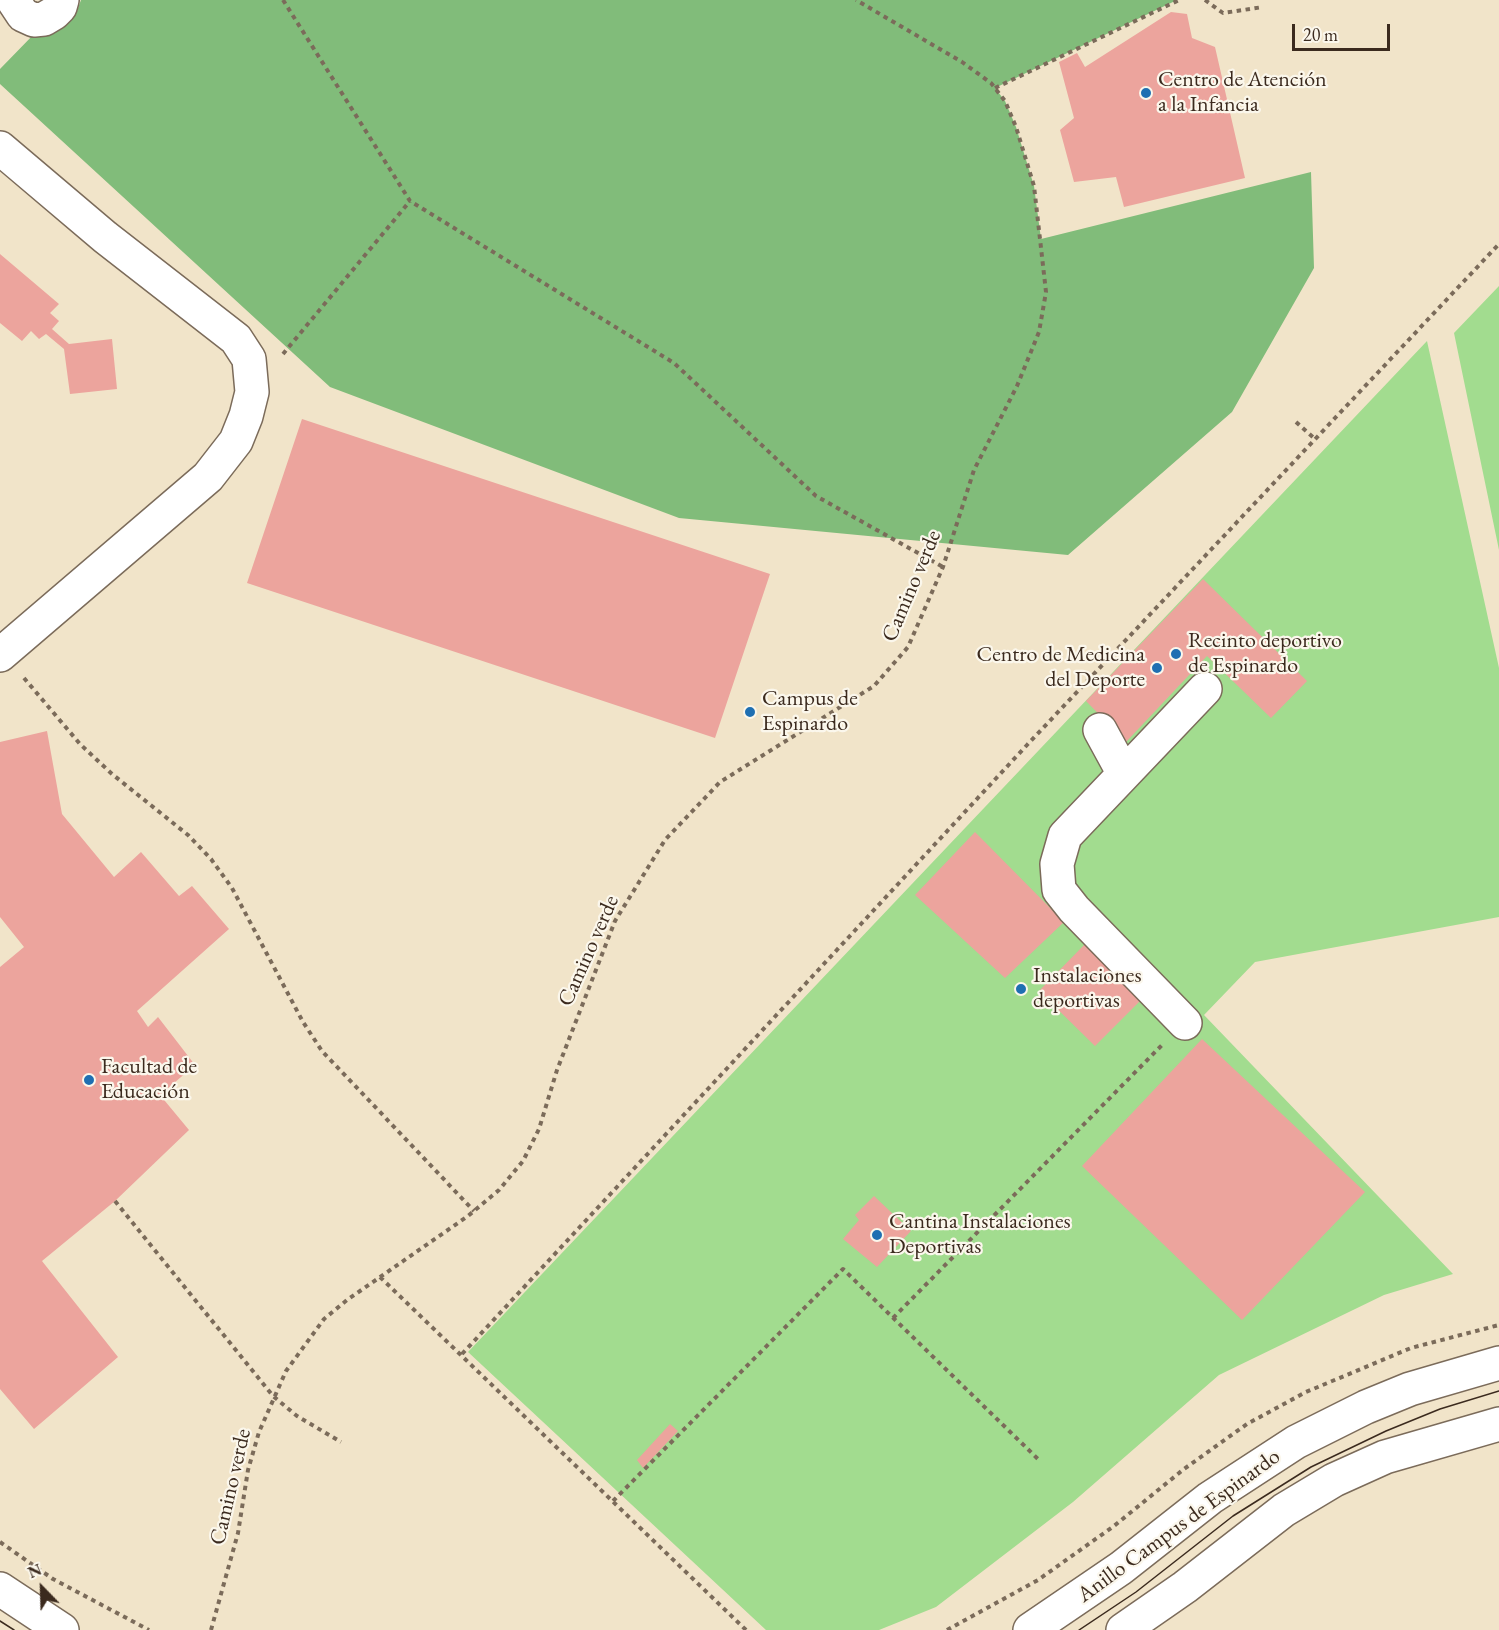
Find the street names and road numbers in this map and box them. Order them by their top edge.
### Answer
street label: Camino verde [877,526,947,646]
street label: Camino verde [553,891,625,1011]
street label: Camino verde [205,1426,257,1548]
street label: Anillo Campus de Espinardo [1072,1444,1286,1608]

